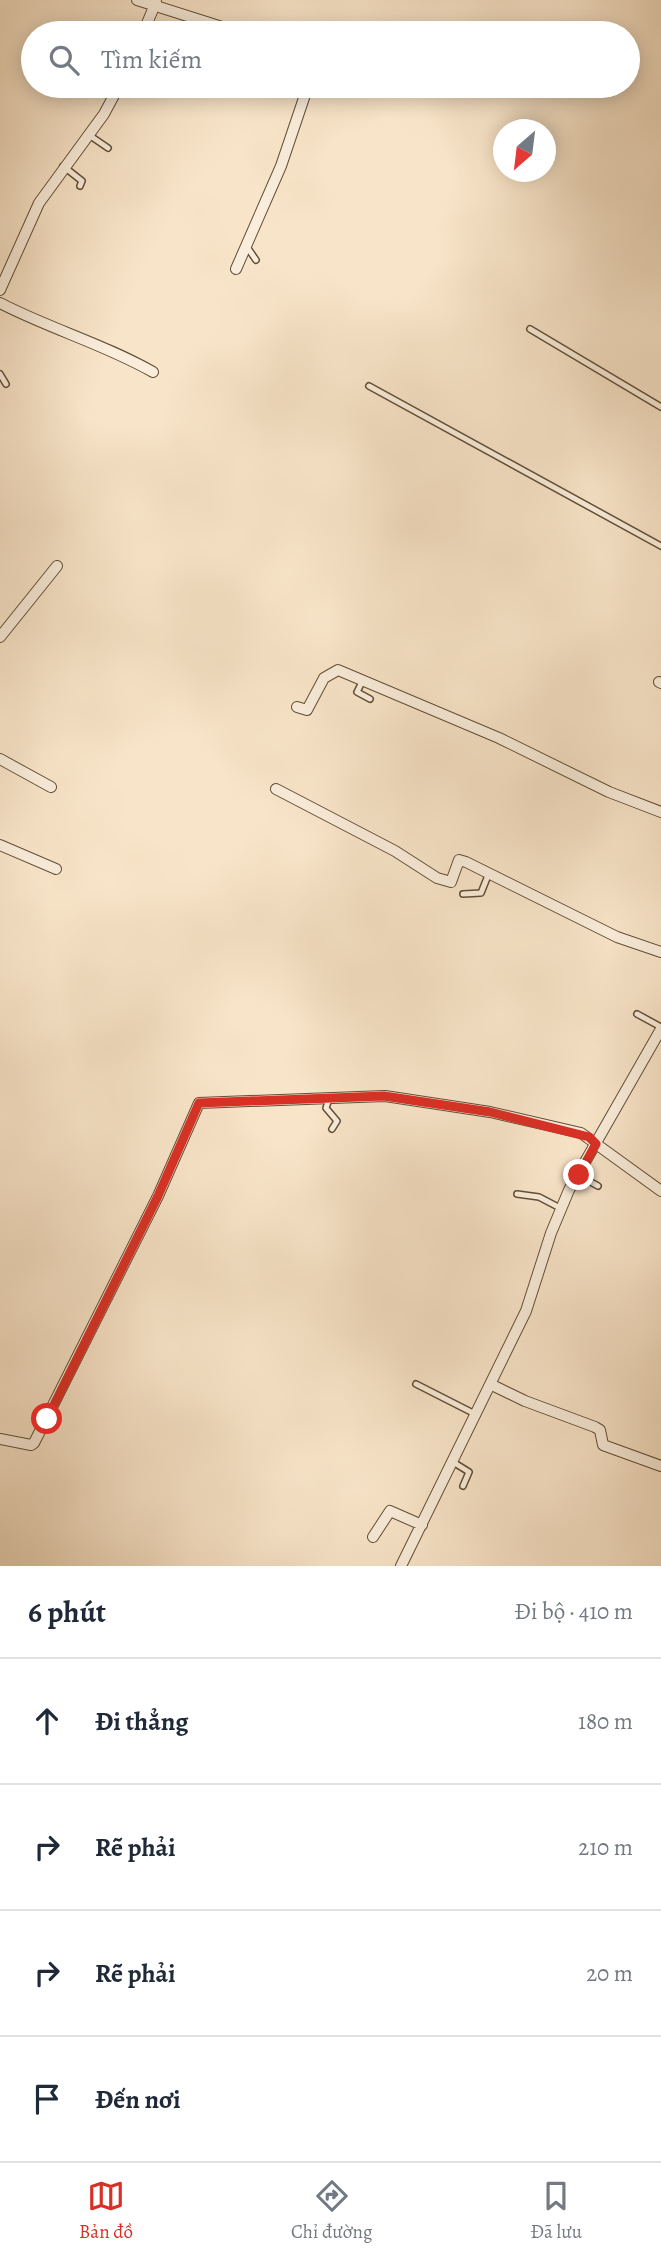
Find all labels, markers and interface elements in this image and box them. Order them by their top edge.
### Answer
search box [21,21,640,98]
icon: search [45,41,83,79]
text: Tìm kiếm [101,42,202,77]
north arrow [493,119,556,182]
route end [563,1159,594,1190]
route start [31,1403,62,1434]
text: 6 phút [28,1592,106,1632]
text: Đi bộ · 410 m [515,1596,633,1627]
icon: ahead [28,1702,66,1740]
text: Đi thẳng [95,1704,189,1739]
text: 180 m [578,1706,633,1737]
icon: right [28,1828,66,1866]
text: Rẽ phải [95,1830,176,1865]
text: 210 m [578,1832,633,1863]
icon: right [28,1954,66,1992]
text: Rẽ phải [95,1956,176,1991]
text: 20 m [586,1958,633,1989]
icon: arrive [28,2080,66,2118]
text: Đến nơi [95,2082,181,2117]
tab: Bản đồ [79,2177,133,2245]
tab: Chỉ đường [291,2177,373,2245]
tab: Đã lưu [530,2177,582,2245]

